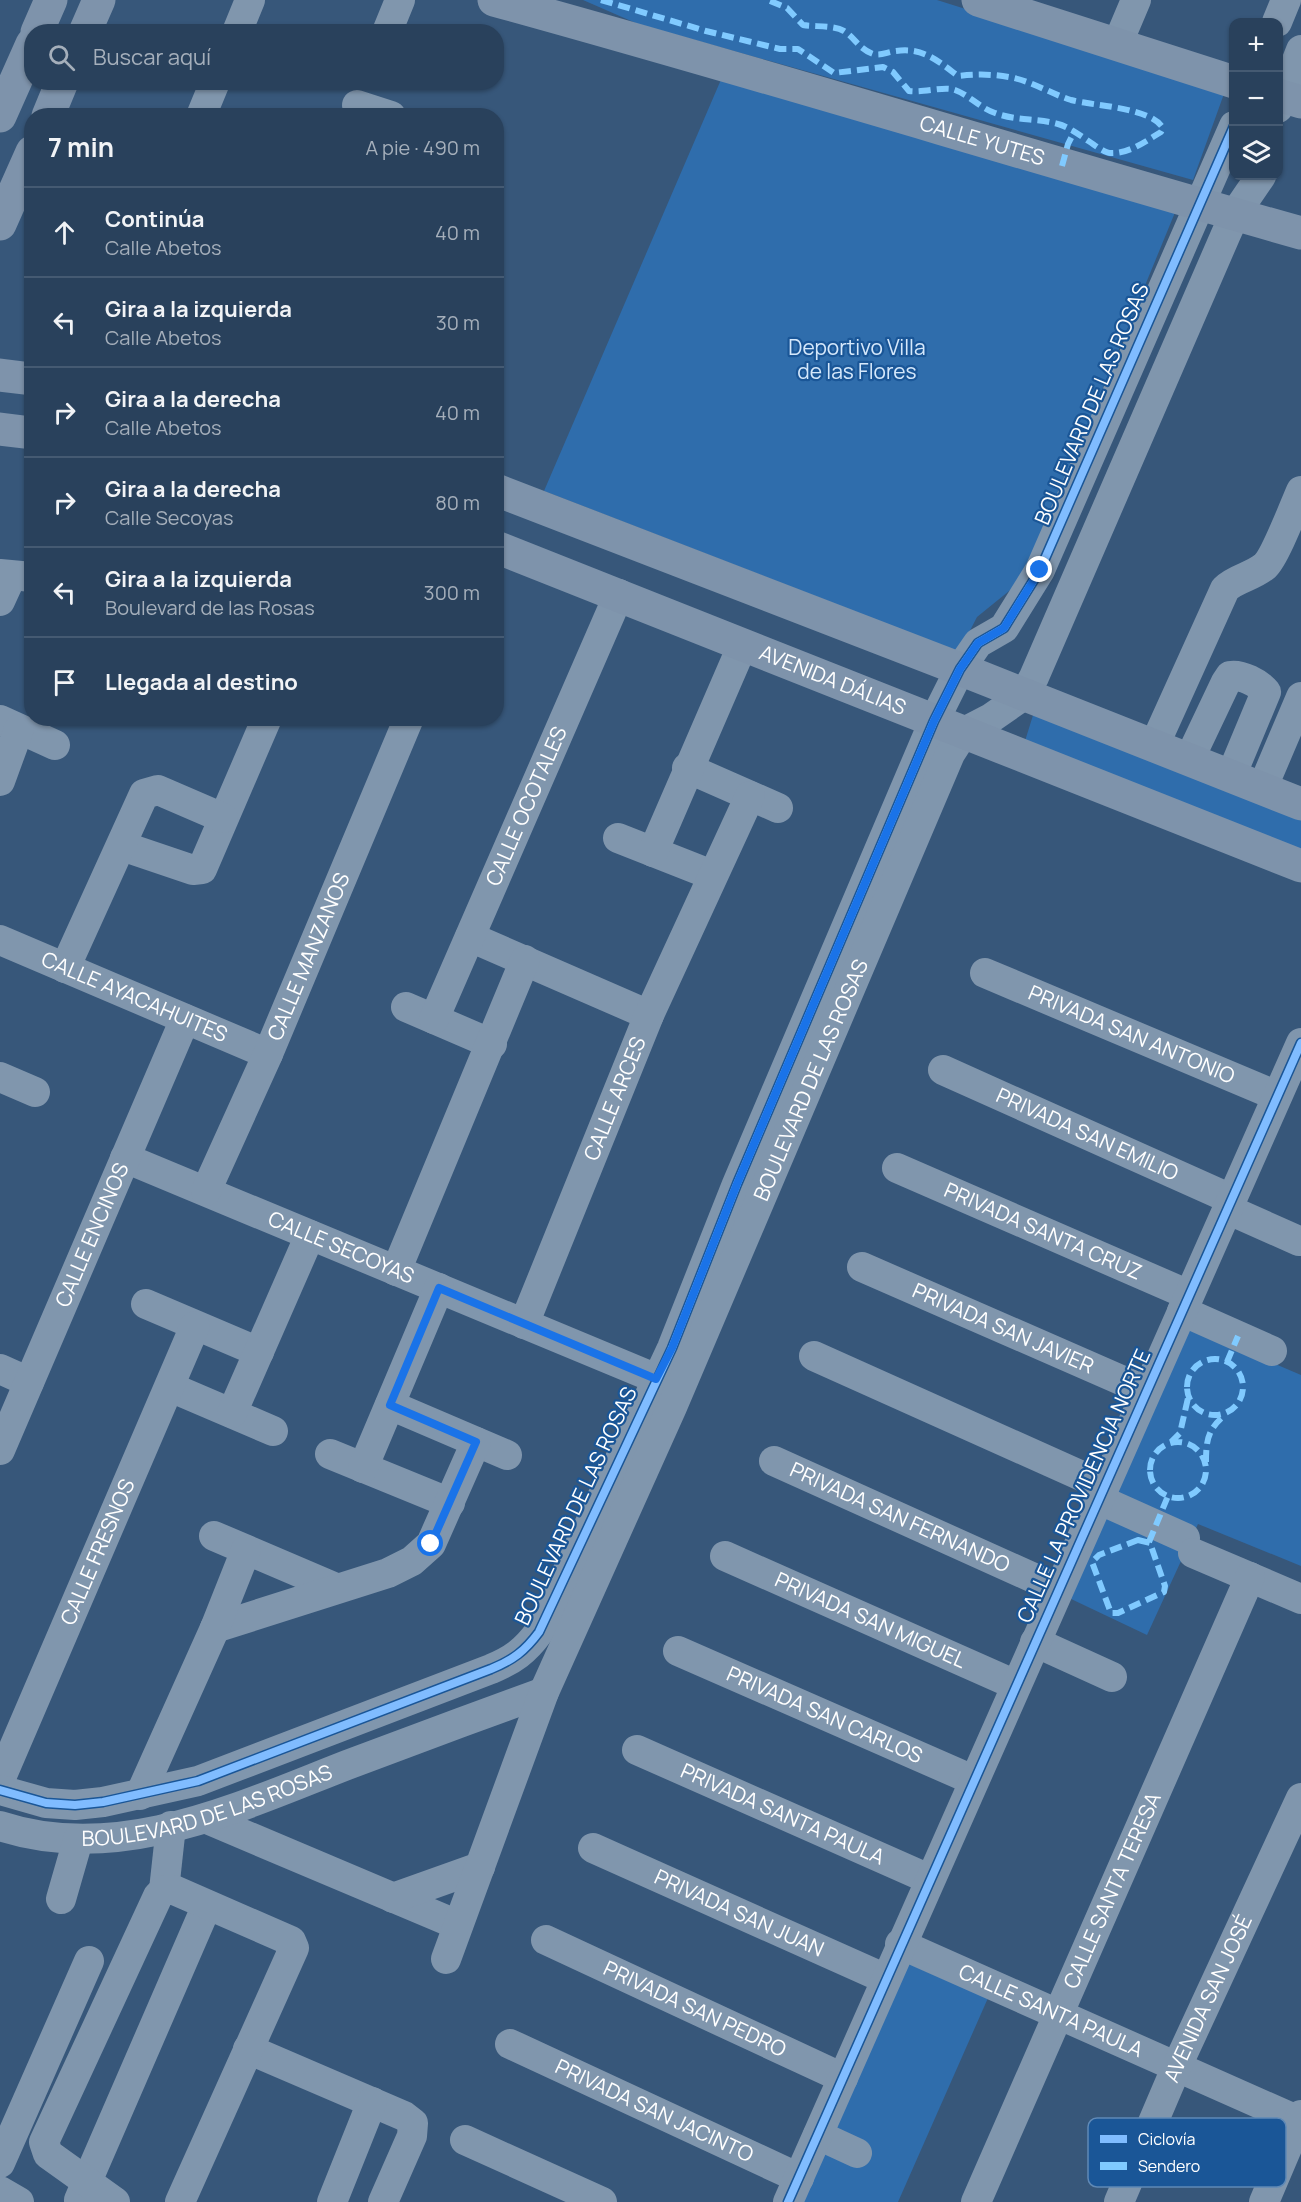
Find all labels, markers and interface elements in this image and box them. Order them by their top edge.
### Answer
map controls [1229,18,1283,180]
button: + [1229,18,1283,72]
search box [24,24,504,90]
icon: search [45,41,78,74]
text: Buscar aquí [93,42,211,72]
button: − [1229,72,1283,126]
street label: CALLE YUTES [917,108,1048,171]
button: layers [1229,126,1283,180]
text: 7 min [48,129,114,165]
text: A pie · 490 m [365,134,480,161]
text: Continúa [105,204,205,234]
icon: ahead [48,216,81,249]
text: 40 m [435,219,480,246]
text: Calle Abetos [105,234,222,261]
street label: BOULEVARD DE LAS ROSAS [1027,279,1155,529]
text: Gira a la izquierda [105,294,292,324]
icon: left [48,306,81,339]
text: 30 m [436,309,480,336]
text: Calle Abetos [105,324,222,351]
park label: Deportivo Villa de las Flores [788,333,926,385]
text: Gira a la derecha [105,384,281,414]
icon: right [48,396,81,429]
text: 40 m [435,399,480,426]
text: Calle Abetos [105,414,222,441]
text: Gira a la derecha [105,474,281,504]
icon: right [48,486,81,519]
text: 80 m [435,489,480,516]
text: Calle Secoyas [105,504,233,531]
route end [1026,556,1052,582]
text: Gira a la izquierda [105,564,292,594]
icon: left [48,576,81,609]
text: 300 m [424,579,480,606]
text: Boulevard de las Rosas [105,594,315,621]
street label: AVENIDA DÁLIAS [755,638,910,721]
icon: arrive [48,666,81,699]
text: Llegada al destino [105,667,298,697]
street label: CALLE OCOTALES [479,722,573,890]
street label: CALLE MANZANOS [260,868,356,1044]
street label: CALLE AYACAHUITES [37,944,232,1048]
street label: BOULEVARD DE LAS ROSAS [746,955,874,1205]
street label: PRIVADA SAN ANTONIO [1024,978,1239,1090]
street label: CALLE ARCES [577,1032,652,1164]
street label: PRIVADA SAN EMILIO [992,1081,1183,1187]
street label: CALLE ENCINOS [48,1158,135,1311]
street label: PRIVADA SANTA CRUZ [940,1175,1146,1286]
street label: CALLE SECOYAS [264,1204,419,1290]
street label: PRIVADA SAN JAVIER [908,1276,1099,1380]
street label: CALLE LA PROVIDENCIA NORTE [1010,1344,1156,1627]
street label: BOULEVARD DE LAS ROSAS [508,1382,643,1629]
street label: PRIVADA SAN FERNANDO [786,1455,1015,1579]
street label: CALLE FRESNOS [53,1474,141,1629]
route start [417,1530,443,1556]
street label: PRIVADA SAN MIGUEL [771,1565,971,1674]
street label: PRIVADA SAN CARLOS [723,1659,927,1769]
street label: PRIVADA SANTA PAULA [676,1756,889,1871]
street label: BOULEVARD DE LAS ROSAS [81,1757,336,1852]
street label: CALLE SANTA TERESA [1056,1788,1167,1993]
street label: PRIVADA SAN JUAN [650,1862,829,1963]
street label: AVENIDA SAN JOSÉ [1157,1910,1258,2086]
street label: PRIVADA SAN PEDRO [599,1954,791,2063]
street label: CALLE SANTA PAULA [955,1957,1148,2063]
street label: PRIVADA SAN JACINTO [551,2052,758,2168]
legend [1088,2118,1286,2187]
text: Ciclovía [1138,2128,1195,2150]
text: Sendero [1138,2155,1200,2177]

